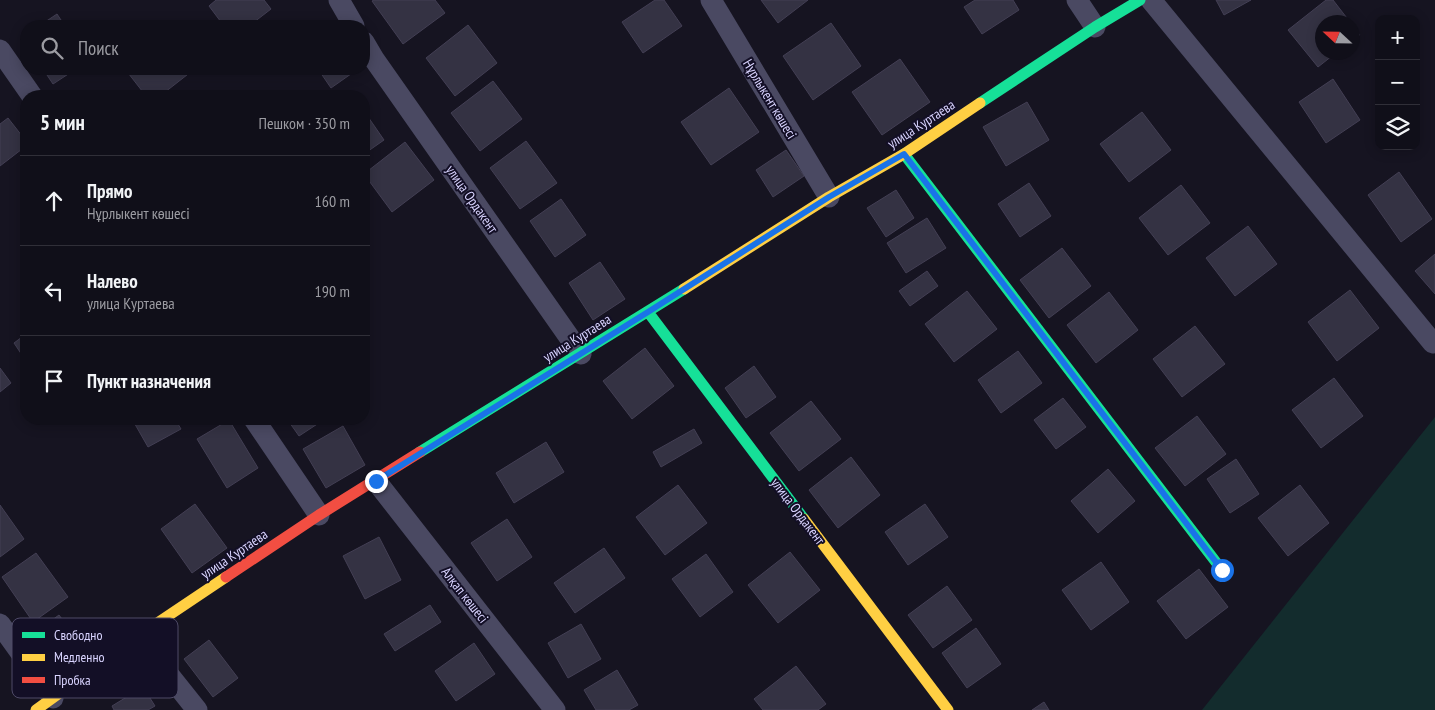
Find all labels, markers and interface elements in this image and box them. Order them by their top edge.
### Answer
north arrow [1315,15,1360,60]
map controls [1375,15,1420,150]
button: + [1375,15,1420,60]
search box [20,20,370,75]
icon: search [38,34,66,62]
text: Поиск [78,36,119,60]
street label: Нұрлыкент көшесі [739,56,801,142]
button: − [1375,60,1420,105]
street label: улица Куртаева [884,96,958,152]
button: layers [1375,105,1420,150]
text: 5 мин [40,109,85,136]
text: Пешком · 350 m [259,113,350,133]
street label: улица Ордакент [442,162,502,237]
text: Прямо [87,179,132,203]
icon: ahead [40,187,68,215]
text: 160 m [315,191,350,211]
text: Нұрлыкент көшесі [87,203,190,223]
text: Налево [87,269,138,293]
icon: left [40,277,68,305]
text: 190 m [315,281,350,301]
text: улица Куртаева [87,293,175,313]
street label: улица Куртаева [540,310,614,366]
icon: arrive [40,367,68,395]
text: Пункт назначения [87,369,211,393]
route end [365,470,388,493]
street label: улица Ордакент [767,474,829,548]
street label: улица Куртаева [197,525,271,583]
route start [1211,559,1234,582]
street label: Алқап көшесі [438,563,492,627]
legend [12,618,178,698]
text: Свободно [54,626,102,644]
text: Медленно [54,648,105,666]
text: Пробка [54,671,91,689]

